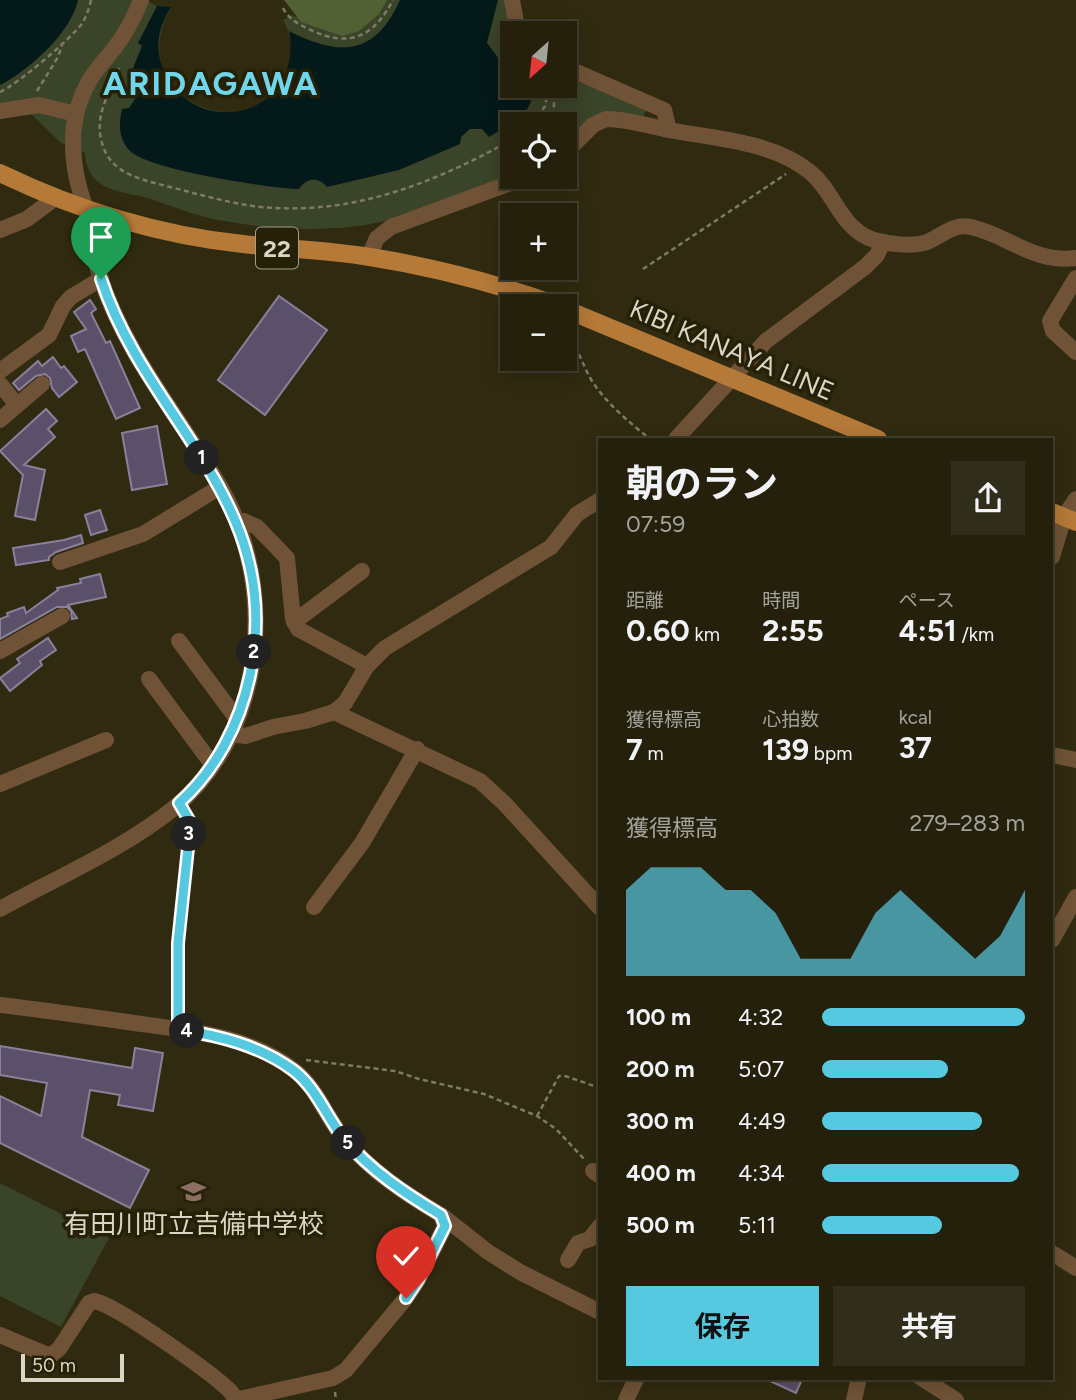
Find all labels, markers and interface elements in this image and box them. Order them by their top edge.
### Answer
north arrow [500,21,578,98]
map controls [500,21,577,371]
district label: ARIDAGAWA [103,64,319,103]
button: locate [500,112,577,189]
button: + [500,203,577,280]
pin [71,207,131,279]
icon: arrive [82,218,120,256]
road number: 22 [256,228,298,268]
street label: KIBI KANAYA LINE [625,292,839,408]
button: − [500,294,577,371]
pin: 1 [184,440,220,476]
text: 1 [197,446,206,469]
text: 朝のラン [626,461,778,507]
button: share [951,461,1025,535]
text: 07:59 [626,510,685,538]
text: 距離 [626,589,664,612]
text: 時間 [762,589,800,612]
text: ペース [899,589,955,612]
text: 0.60 [626,612,690,649]
text: 2:55 [762,612,824,649]
text: 4:51 [899,612,957,649]
text: km [690,623,720,646]
text: /km [957,623,994,646]
pin: 2 [236,634,272,670]
text: 2 [248,640,259,663]
text: kcal [899,706,932,729]
text: 獲得標高 [626,708,702,731]
text: 心拍数 [762,708,819,731]
text: 37 [899,729,932,766]
text: 7 [626,731,643,768]
text: 139 [762,731,809,768]
text: m [643,742,664,765]
text: bpm [809,742,852,765]
text: 279–283 m [909,809,1025,837]
text: 獲得標高 [626,814,718,842]
pin: 3 [172,816,206,852]
text: 3 [183,822,194,845]
text: 100 m [626,1003,691,1031]
text: 4:32 [738,1003,783,1031]
pin: 4 [170,1014,204,1048]
text: 4 [180,1019,193,1042]
text: 200 m [626,1055,695,1083]
text: 5:07 [738,1055,784,1083]
text: 300 m [626,1107,694,1135]
text: 4:49 [738,1107,785,1135]
pin: 5 [330,1126,366,1160]
text: 5 [342,1131,353,1154]
text: 400 m [626,1159,696,1187]
text: 4:34 [738,1159,785,1187]
school or university icon: 有田川町立吉備中学校 [180,1178,208,1206]
place label: 有田川町立吉備中学校 [64,1208,324,1240]
text: 500 m [626,1211,695,1239]
text: 5:11 [738,1211,776,1239]
pin [376,1226,436,1298]
icon: check [387,1237,425,1275]
button: 保存 [626,1286,819,1366]
button: 共有 [833,1286,1025,1366]
scale bar [21,1351,124,1383]
text: 50 m [32,1354,76,1377]

